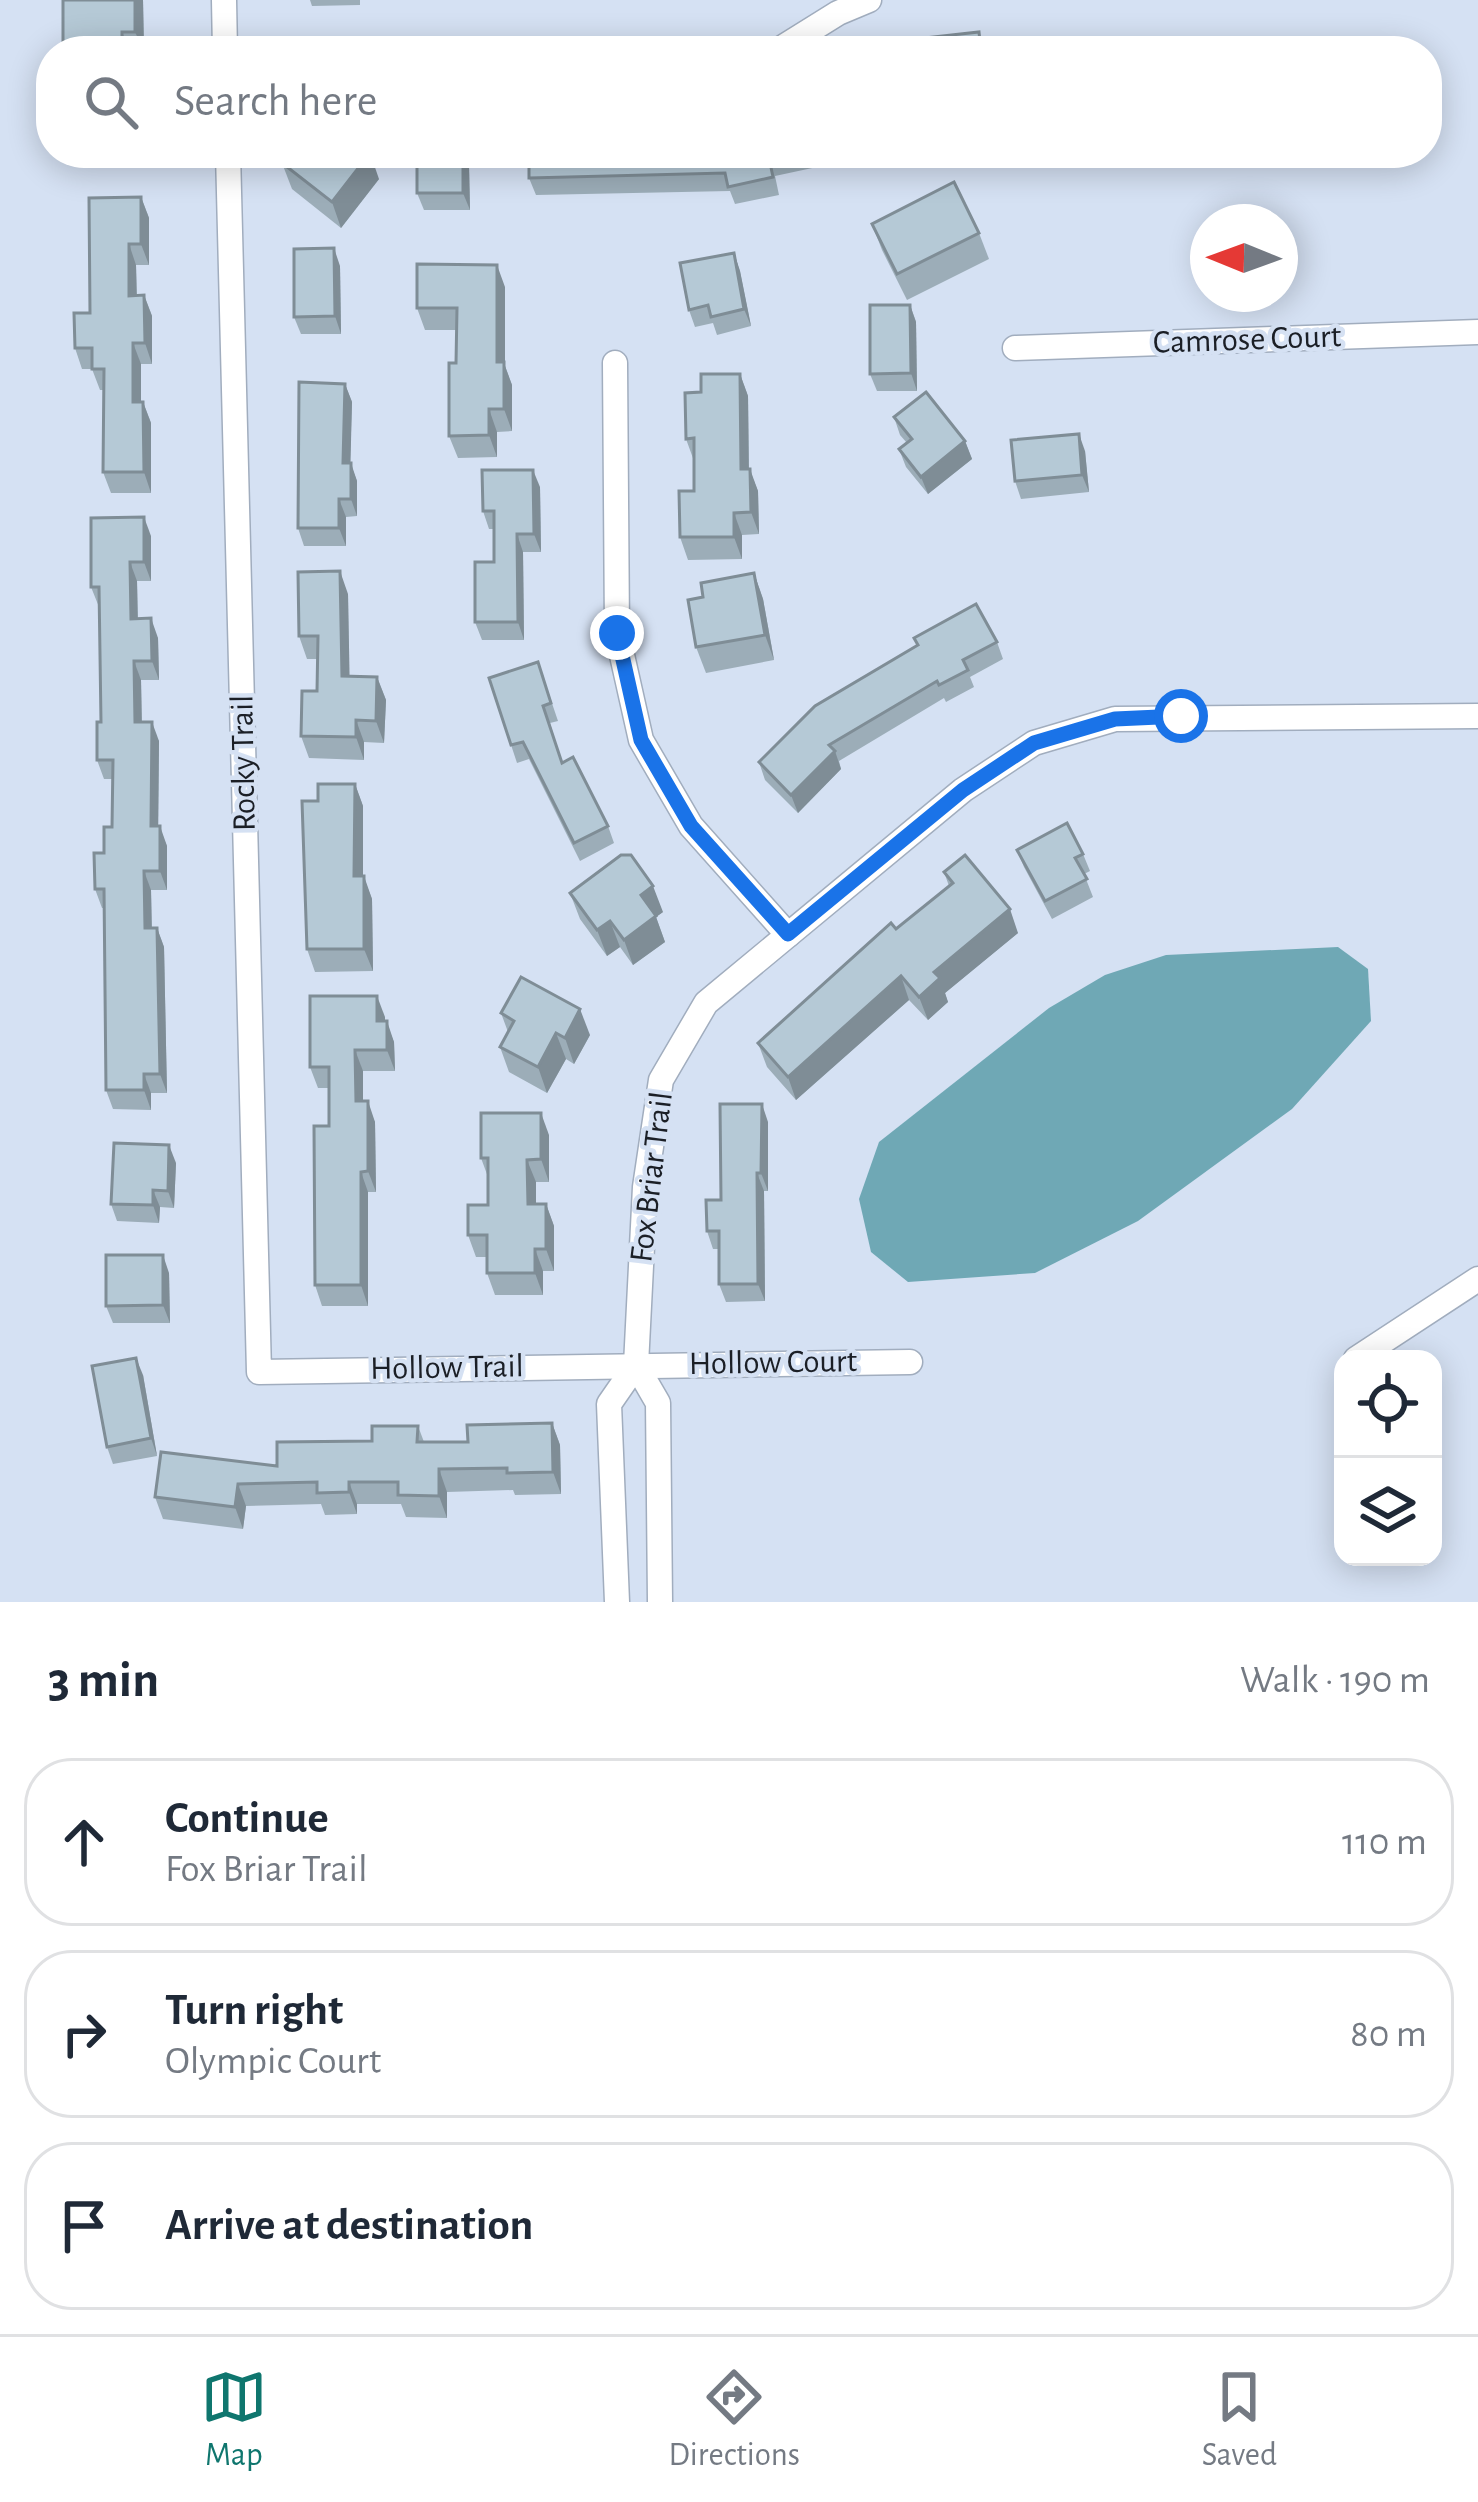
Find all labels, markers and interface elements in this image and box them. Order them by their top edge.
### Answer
search box [36,36,1442,168]
icon: search [78,69,144,135]
text: Search here [174,79,377,124]
north arrow [1190,204,1298,312]
street label: Camrose Court [1152,320,1342,360]
route end [590,606,644,660]
route start [1154,689,1208,743]
street label: Rocky Trail [226,695,262,831]
street label: Fox Briar Trail [625,1090,679,1264]
street label: Hollow Court [689,1345,858,1381]
street label: Hollow Trail [370,1350,524,1386]
map controls [1334,1350,1442,1566]
button: locate [1334,1350,1442,1458]
button: layers [1334,1458,1442,1566]
text: 3 min [48,1655,159,1706]
text: Walk · 190 m [1240,1661,1430,1700]
text: Continue [165,1796,329,1841]
icon: ahead [51,1809,117,1875]
text: 110 m [1342,1823,1427,1862]
text: Fox Briar Trail [165,1850,368,1889]
text: Turn right [165,1988,343,2033]
icon: right [51,2001,117,2067]
text: 80 m [1350,2015,1427,2054]
text: Olympic Court [165,2042,381,2081]
icon: arrive [51,2193,117,2259]
text: Arrive at destination [165,2203,533,2248]
tab: Map [201,2364,267,2476]
tab: Directions [668,2364,800,2476]
tab: Saved [1202,2364,1277,2476]

